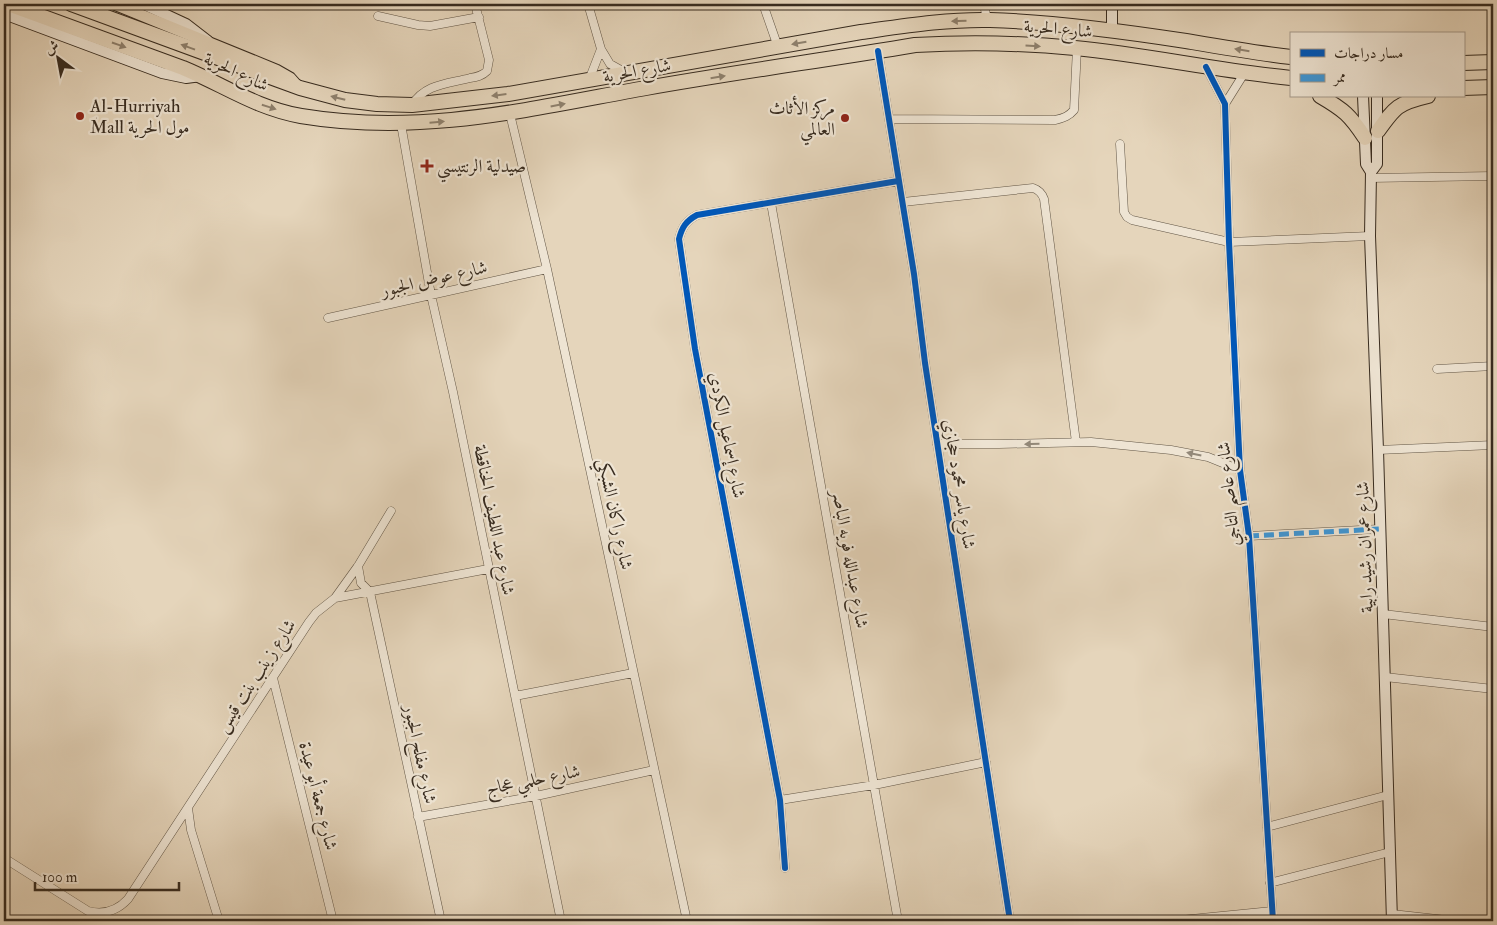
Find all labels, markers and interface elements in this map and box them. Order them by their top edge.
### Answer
street label: شارع الحرية [1022,15,1093,46]
one-way arrow [951,17,967,25]
north arrow [32,32,82,82]
legend [1290,32,1464,98]
text: ش [41,36,62,58]
one-way arrow [790,40,806,48]
one-way arrow [112,41,127,49]
one-way arrow [1026,42,1042,50]
one-way arrow [180,43,195,51]
text: مسار دراجات [1334,44,1403,63]
one-way arrow [1234,46,1250,54]
street label: شارع الحرية [199,47,272,100]
street label: شارع الحرية [601,54,673,91]
text: ممر [1332,68,1346,87]
one-way arrow [711,72,727,80]
one-way arrow [491,91,507,99]
one-way arrow [330,94,345,102]
place label: ِAl-Hurriyah Mall مول الحرية [89,95,189,139]
place label: مركز الأثاث العالمي [769,95,835,146]
one-way arrow [551,100,567,108]
one-way arrow [262,104,277,112]
marker: ِAl-Hurriyah Mall مول الحرية [74,110,86,122]
marker: مركز الأثاث العالمي [839,112,851,124]
one-way arrow [430,118,446,126]
place label: صيدلية الرنتيسي [437,155,526,183]
marker: صيدلية الرنتيسي [421,160,433,172]
street label: شارع عوض الجبور [377,256,490,306]
street label: شارع إسماعيل الكردي [701,370,751,501]
street label: شارع ياسر محمود حجازي [934,417,981,551]
one-way arrow [1024,440,1040,448]
street label: شارع عاصم التاجي [1212,440,1252,547]
street label: شارع عبد اللطيف الحناقطة [465,443,520,598]
one-way arrow [1185,450,1201,458]
street label: شارع راكان الشبكي [587,456,638,573]
street label: شارع عمران رشيد رابية [1351,481,1382,613]
street label: شارع عبدالله فويه الباصر [823,486,874,631]
street label: شارع زينب بنت قيس [211,615,304,739]
street label: شارع مفلح الجبور [394,700,442,806]
street label: شارع جمعة أبو عيدة [290,739,345,853]
street label: شارع حلمي عجاج [484,760,583,805]
scale bar [35,860,179,892]
text: 100 m [42,868,78,887]

